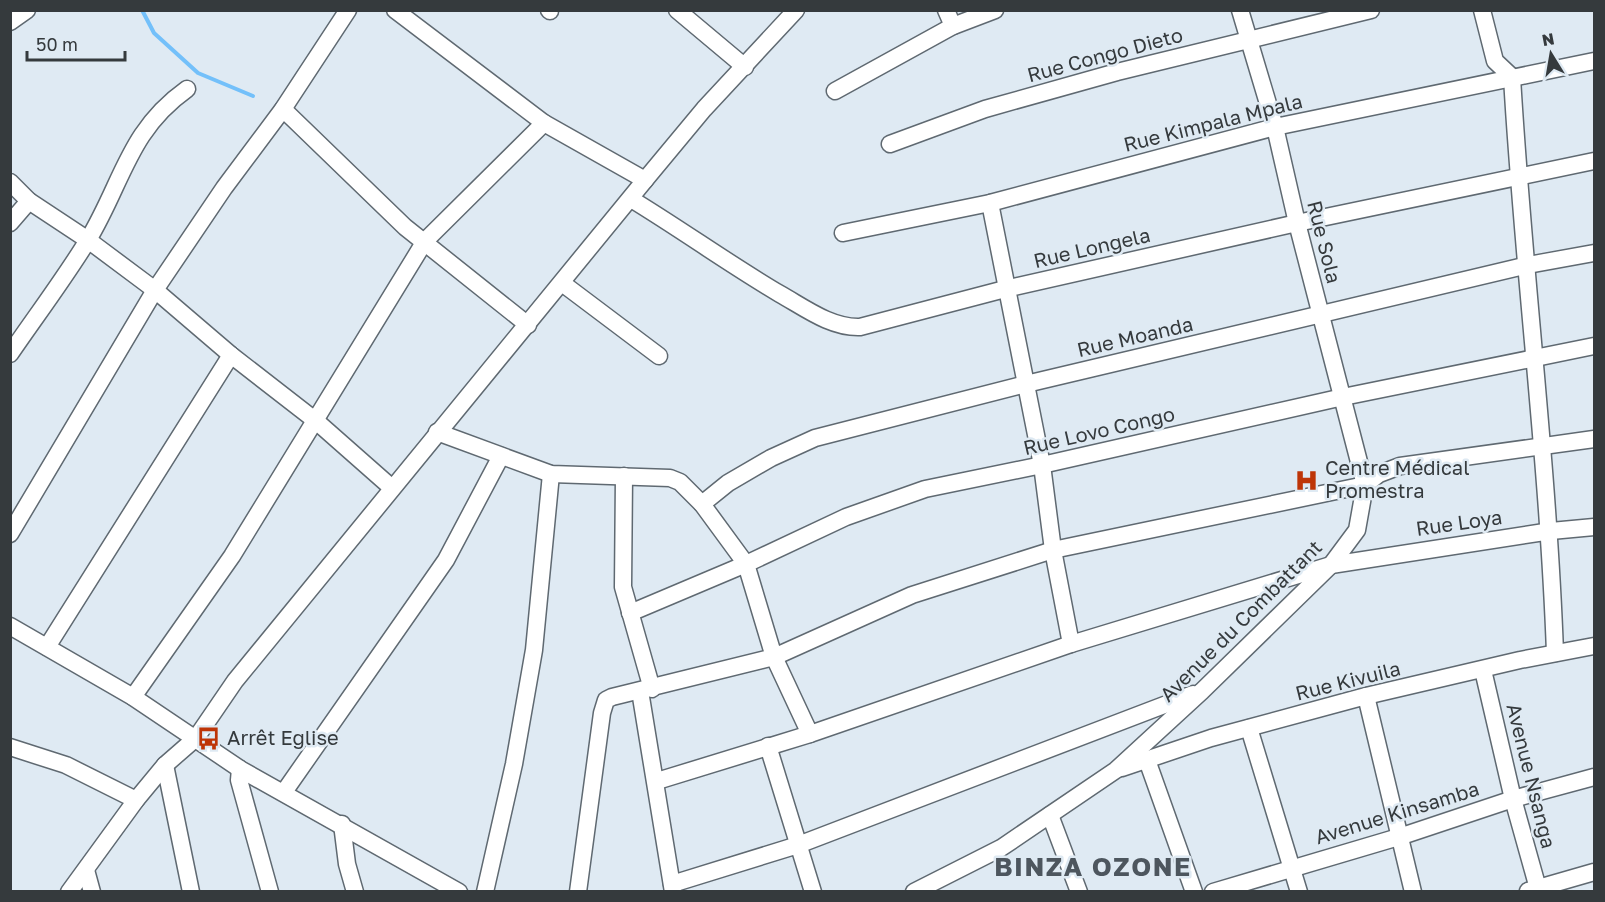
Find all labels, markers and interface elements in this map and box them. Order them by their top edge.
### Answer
street label: Rue Congo Dieto [1024,22,1185,86]
scale bar [27,24,124,62]
north arrow [1521,24,1581,84]
text: N [1540,28,1556,50]
text: 50 m [36,33,78,55]
street label: Rue Kimpala Mpala [1121,88,1305,156]
street label: Rue Sola [1303,198,1347,286]
street label: Rue Longela [1031,222,1152,272]
street label: Rue Moanda [1074,311,1195,361]
street label: Rue Lovo Congo [1021,401,1177,459]
place label: Centre Médical Promestra [1325,455,1470,502]
hospital icon: Centre Médical Promestra [1294,467,1320,493]
street label: Rue Loya [1414,504,1503,540]
street label: Avenue du Combattant [1154,534,1326,706]
street label: Rue Kivuila [1293,655,1403,705]
street label: Avenue Nsanga [1502,701,1562,851]
bus stop icon: Arrêt Eglise [196,725,222,751]
place label: Arrêt Eglise [227,725,339,749]
street label: Avenue Kinsamba [1312,776,1482,848]
district label: BINZA OZONE [994,851,1192,882]

